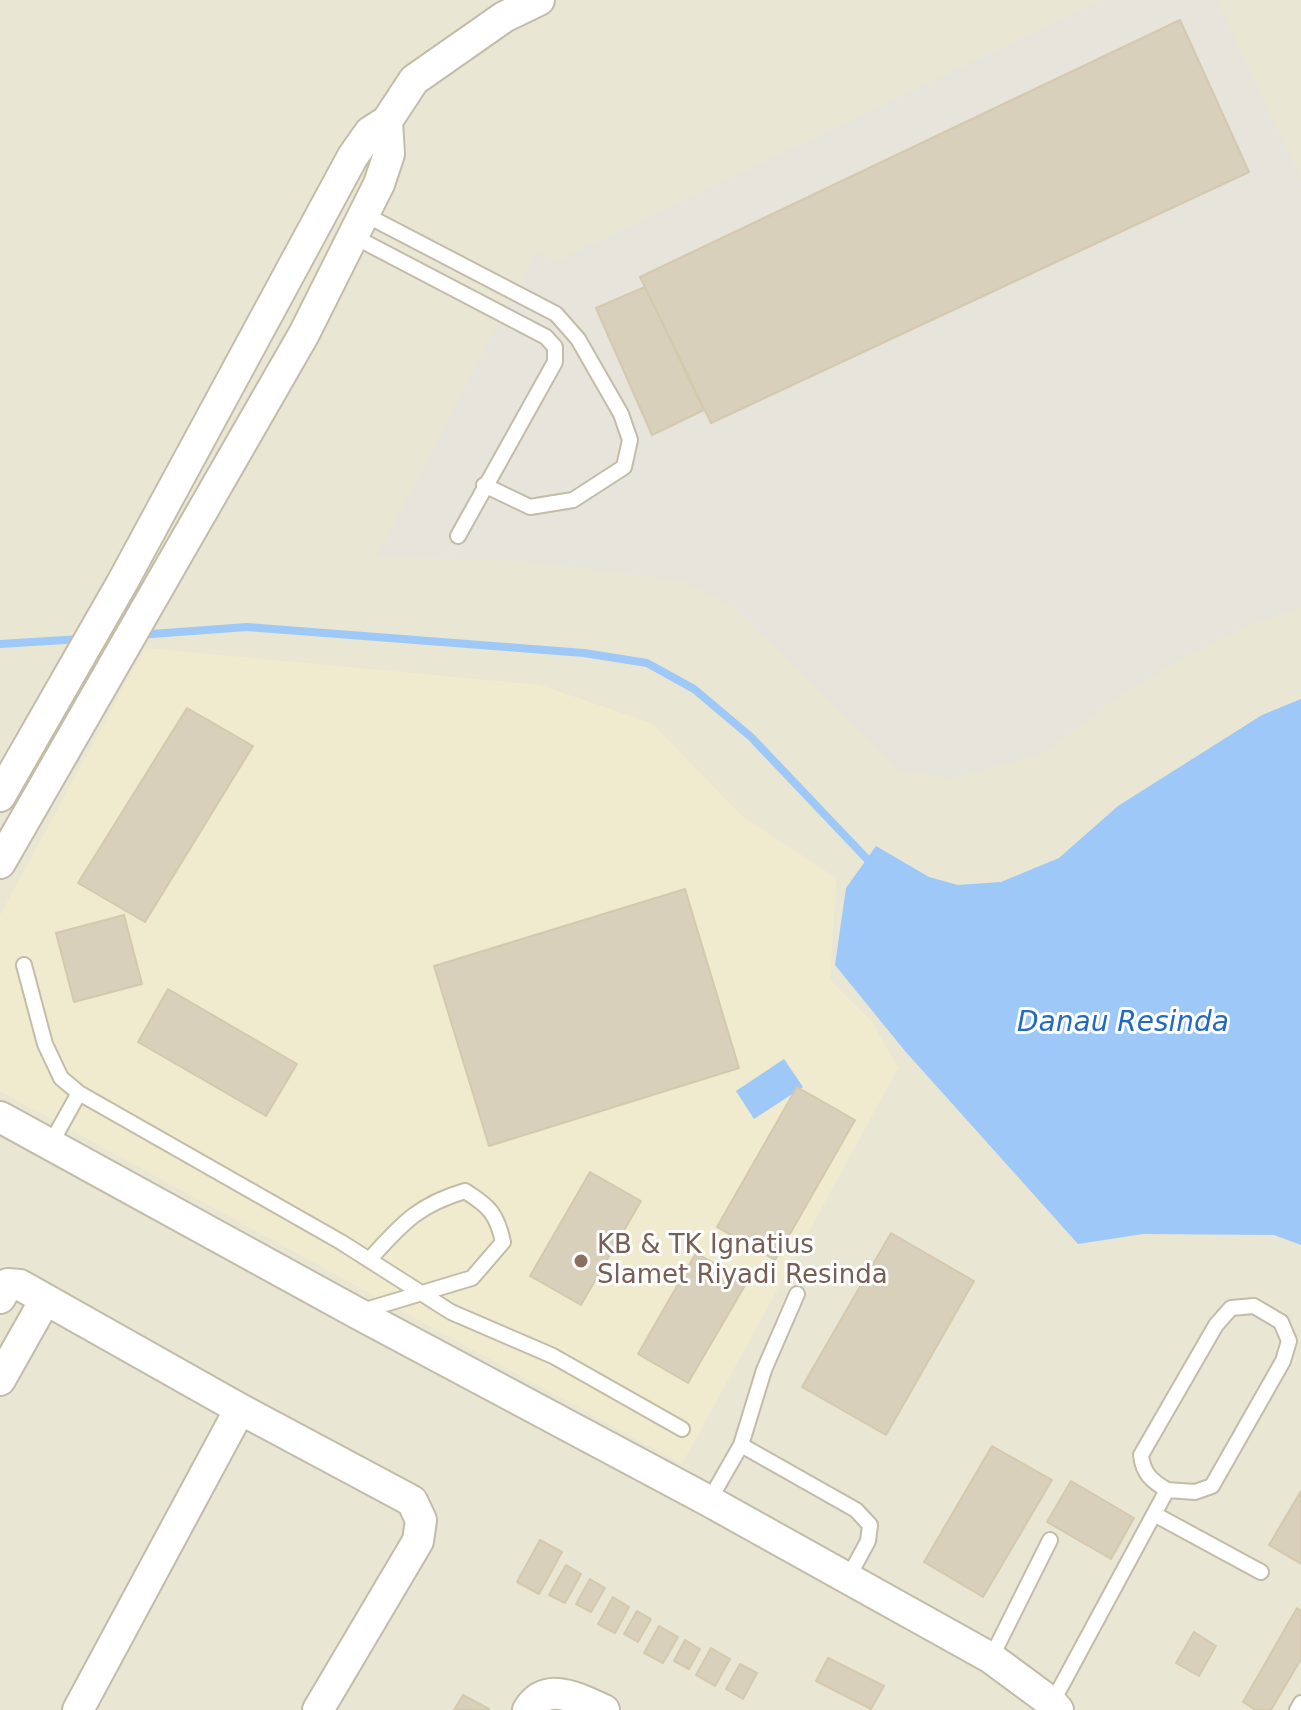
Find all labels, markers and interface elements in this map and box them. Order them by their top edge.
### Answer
water label: Danau Resinda [1017,1007,1229,1041]
place label: KB & TK Ignatius Slamet Riyadi Resinda [597,1230,888,1292]
marker: KB & TK Ignatius Slamet Riyadi Resinda [572,1252,590,1270]

